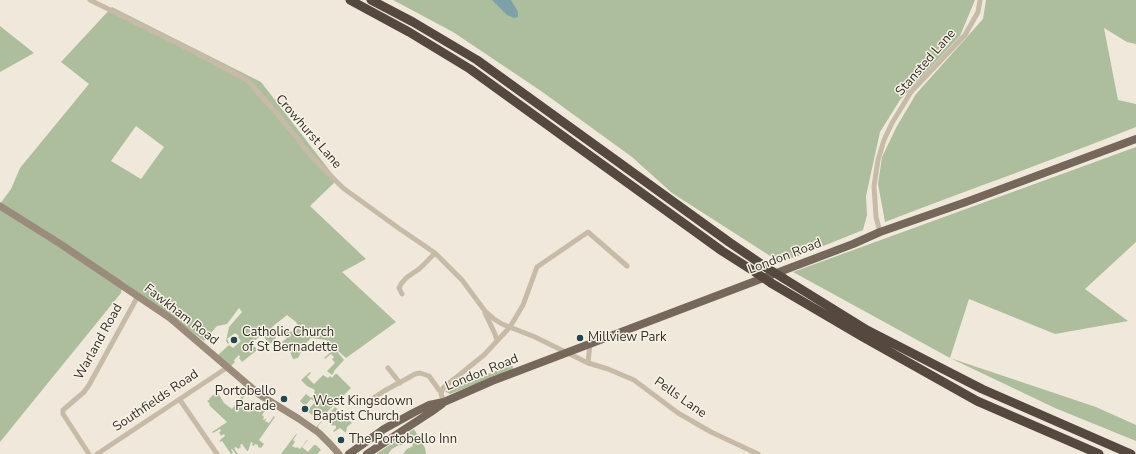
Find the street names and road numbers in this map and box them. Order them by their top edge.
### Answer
street label: Stansted Lane [893,26,959,100]
street label: Crowhurst Lane [272,92,344,172]
street label: London Road [746,236,824,278]
street label: Fawkham Road [141,281,221,349]
street label: Warland Road [72,301,126,383]
street label: London Road [443,351,521,395]
street label: Southfields Road [110,367,202,435]
street label: Pells Lane [651,374,709,422]

